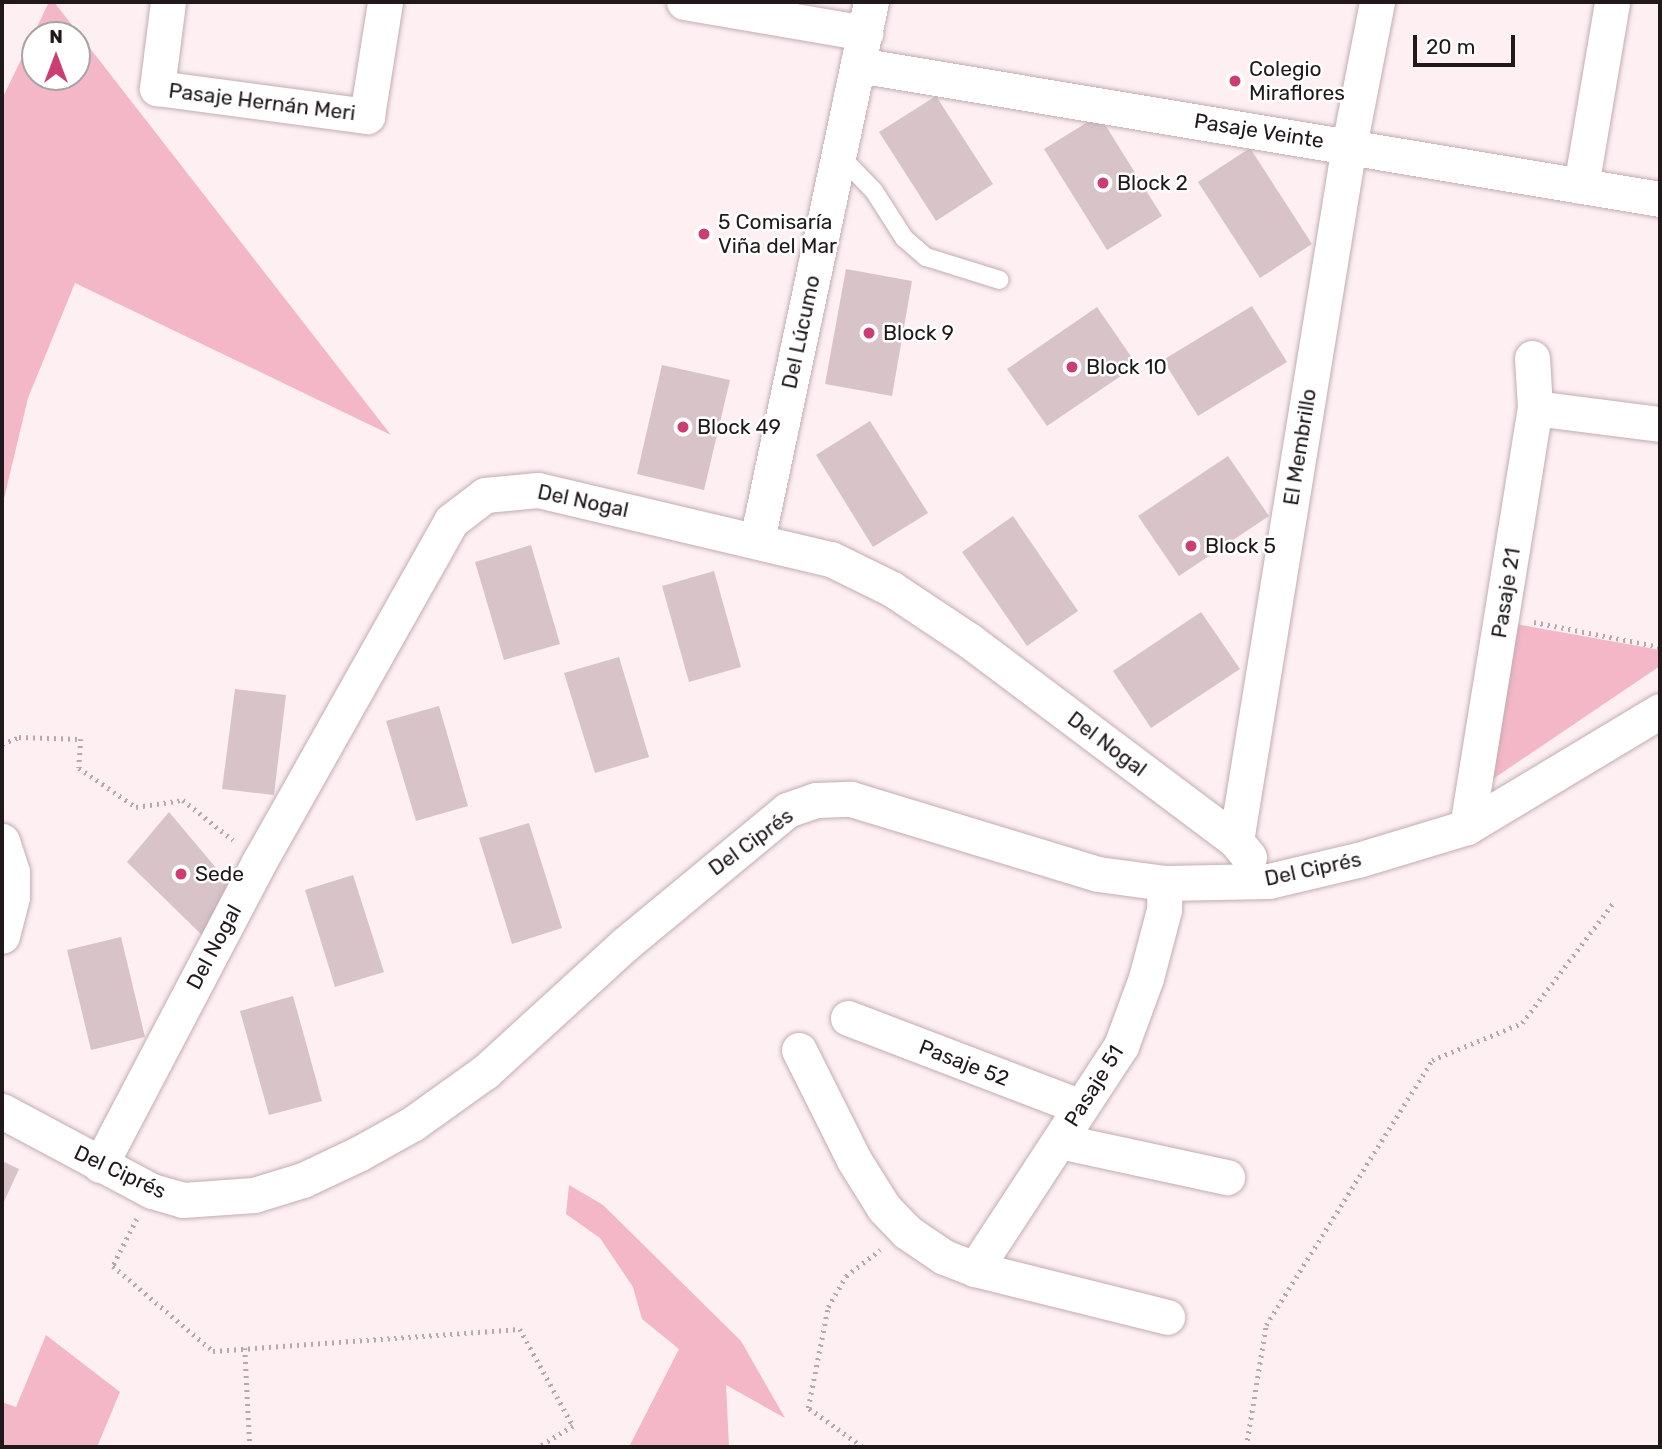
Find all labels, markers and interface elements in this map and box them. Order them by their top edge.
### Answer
north arrow [21,21,91,91]
scale bar [1417,21,1518,65]
text: N [49,25,63,48]
text: 20 m [1426,34,1475,59]
place label: Colegio Miraflores [1249,56,1345,106]
marker: Colegio Miraflores [1227,73,1243,89]
street label: Pasaje Hernán Meri [167,78,357,126]
street label: Pasaje Veinte [1192,108,1326,154]
place label: Block 2 [1117,170,1188,196]
marker: Block 2 [1095,175,1111,191]
place label: 5 Comisaría Viña del Mar [718,209,837,259]
marker: 5 Comisaría Viña del Mar [696,226,712,242]
street label: Del Lúcumo [777,273,825,391]
place label: Block 9 [883,320,954,346]
marker: Block 9 [861,325,877,341]
place label: Block 10 [1086,354,1167,380]
marker: Block 10 [1064,359,1080,375]
street label: El Membrillo [1278,387,1322,507]
place label: Block 49 [697,414,781,440]
marker: Block 49 [675,419,691,435]
street label: Del Nogal [535,479,631,523]
place label: Block 5 [1205,533,1276,559]
marker: Block 5 [1183,538,1199,554]
street label: Pasaje 21 [1486,546,1526,640]
street label: Del Nogal [1063,706,1151,782]
street label: Del Ciprés [704,803,798,881]
street label: Del Ciprés [1262,846,1364,892]
place label: Sede [195,861,244,887]
marker: Sede [173,866,189,882]
street label: Del Nogal [181,900,247,994]
street label: Pasaje 52 [915,1034,1013,1092]
street label: Pasaje 51 [1059,1041,1129,1131]
street label: Del Ciprés [70,1140,170,1204]

